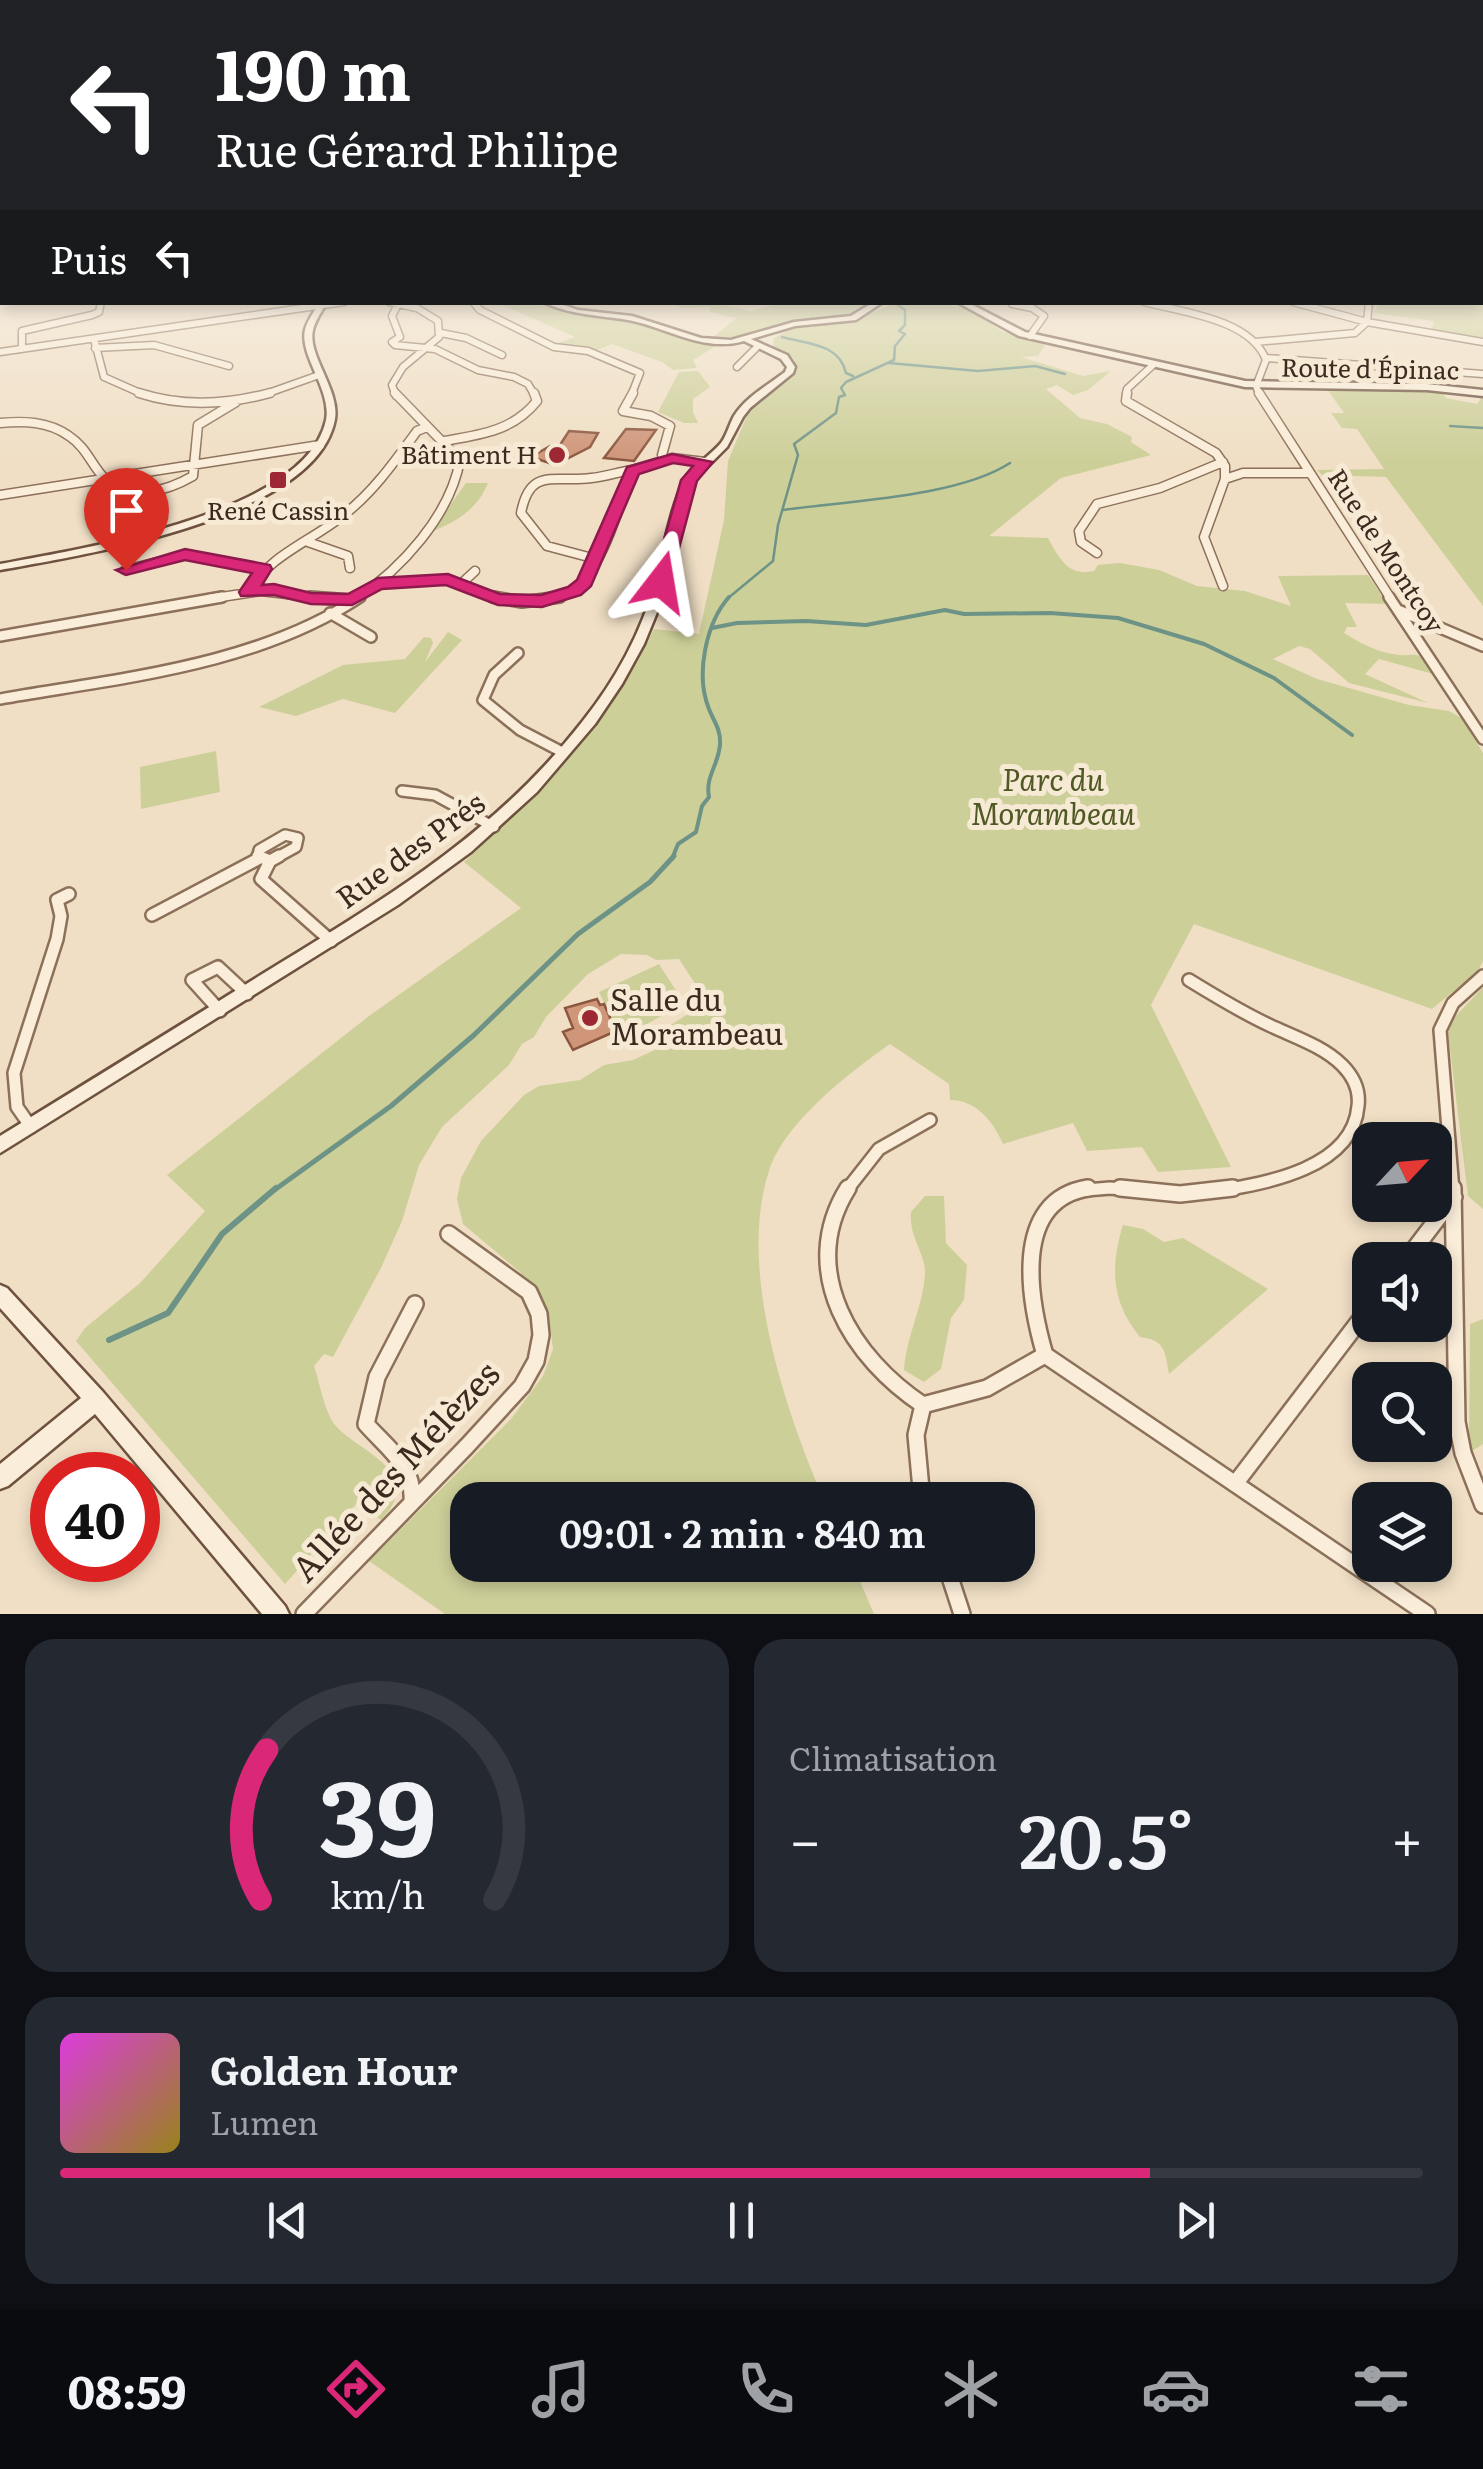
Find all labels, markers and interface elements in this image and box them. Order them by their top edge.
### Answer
text: 190 m [215,19,411,123]
icon: left [50,40,180,170]
text: Rue Gérard Philipe [215,114,619,181]
text: Puis [50,229,127,286]
icon: left [147,230,202,285]
street label: Route d'Épinac [1281,347,1459,388]
place label: Bâtiment H [401,435,537,472]
marker: Bâtiment H [546,444,568,466]
street label: Rue de Montcoy [1320,461,1455,640]
pin [84,468,169,571]
marker: René Cassin [267,469,289,491]
icon: arrive [99,483,154,538]
place label: René Cassin [207,491,349,528]
position arrow [609,530,713,634]
park label: Parc du Morambeau [971,756,1136,834]
street label: Rue des Prés [326,780,493,918]
place label: Salle du Morambeau [610,976,783,1054]
marker: Salle du Morambeau [579,1007,601,1029]
north arrow [1352,1122,1452,1222]
map controls [1352,1122,1452,1582]
button: sound [1352,1242,1452,1342]
street label: Allée des Mélèzes [277,1348,510,1592]
button: search [1352,1362,1452,1462]
speed limit sign: 40 [30,1452,160,1582]
button: layers [1352,1482,1452,1582]
text: 09:01 · 2 min · 840 m [559,1503,926,1560]
text: Climatisation [789,1733,997,1781]
text: 39 [318,1735,436,1889]
text: 20.5° [1019,1781,1193,1892]
text: − [789,1796,821,1878]
text: + [1391,1796,1423,1878]
text: km/h [329,1867,425,1920]
text: Golden Hour [210,2040,458,2097]
text: Lumen [210,2097,318,2145]
icon: previous [260,2193,315,2248]
icon: pause [714,2193,769,2248]
icon: next [1168,2193,1223,2248]
icon: directions [321,2354,391,2424]
icon: music [526,2354,596,2424]
icon: phone [731,2354,801,2424]
icon: climate [936,2354,1006,2424]
icon: car [1141,2354,1211,2424]
icon: filters [1346,2354,1416,2424]
text: 08:59 [67,2356,186,2423]

